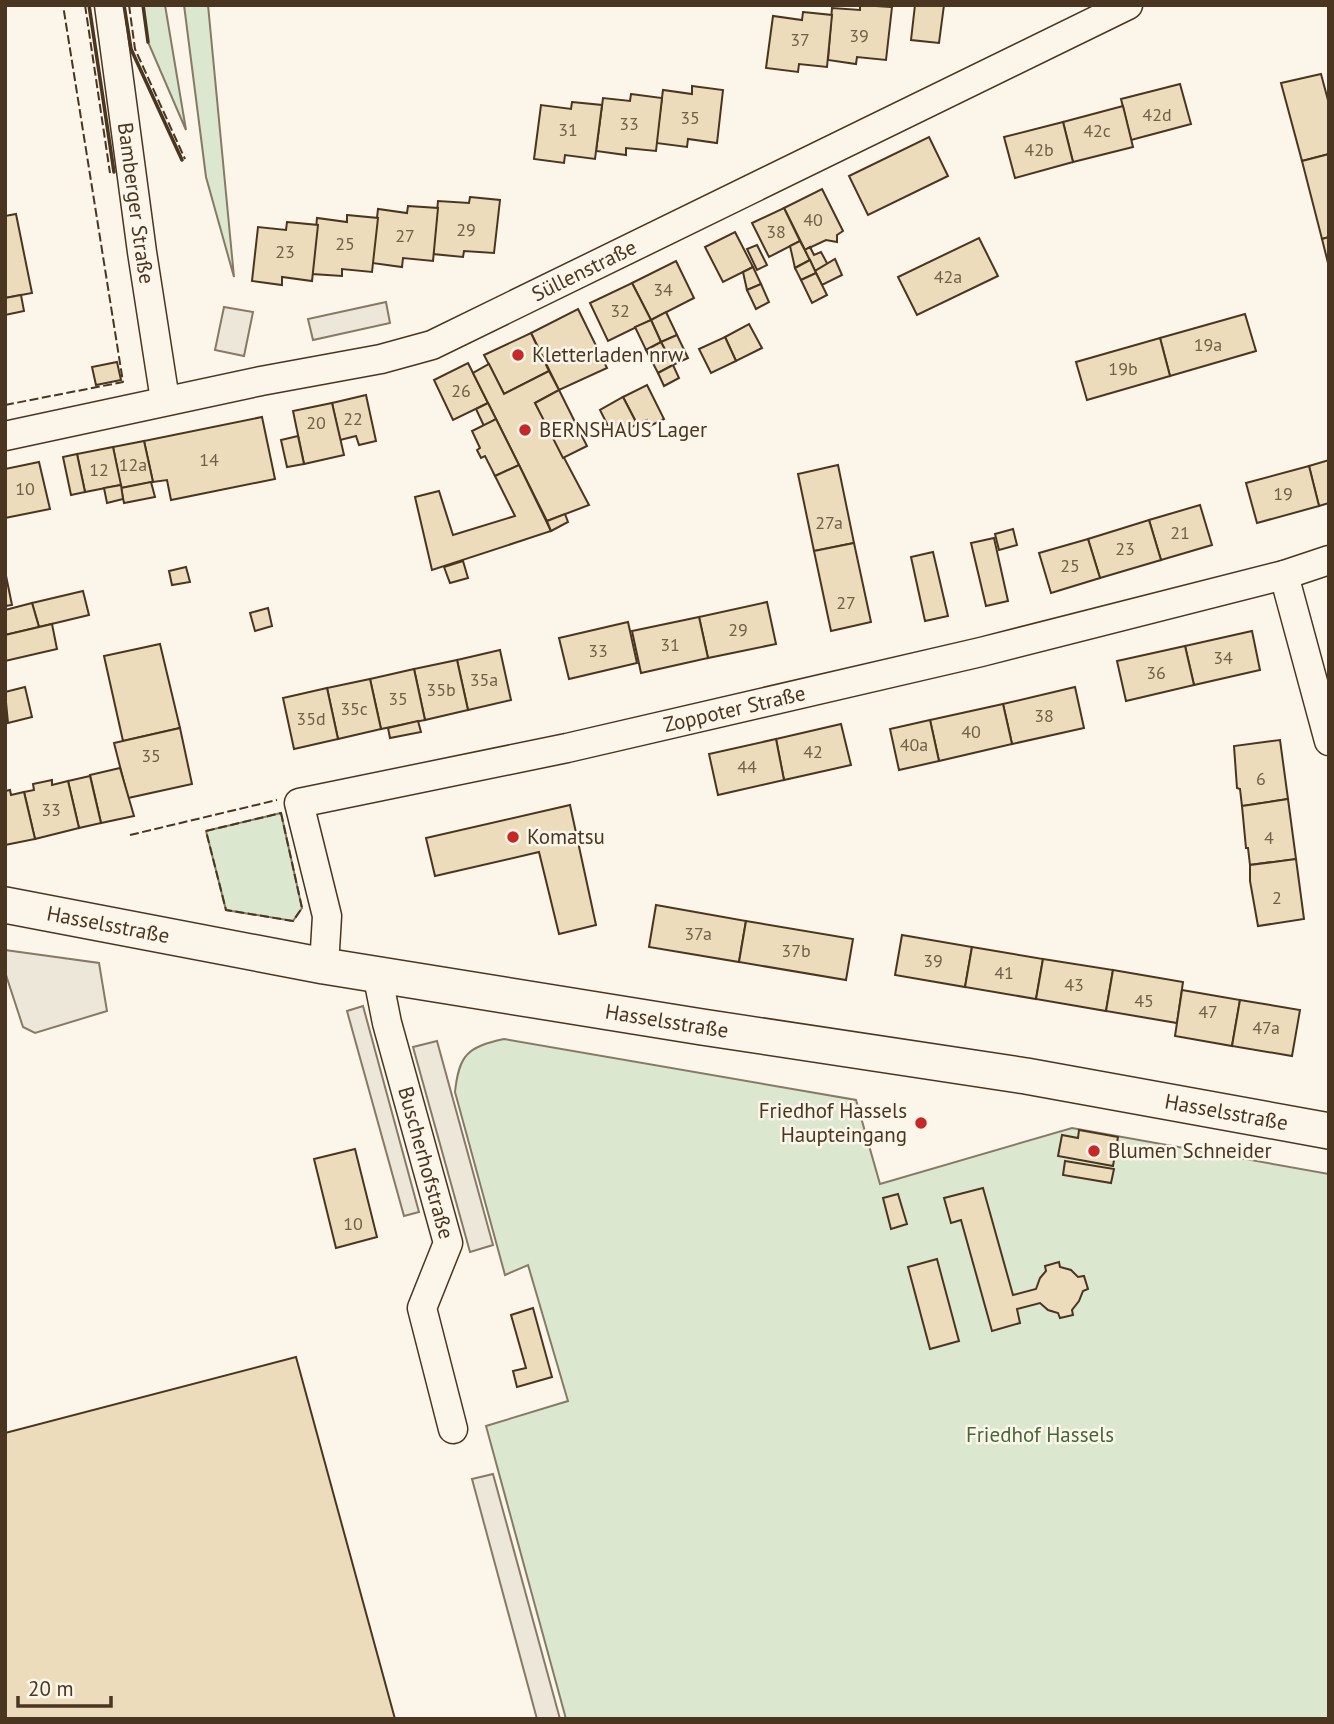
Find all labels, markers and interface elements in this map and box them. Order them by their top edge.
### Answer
house number: 39 [849,24,869,47]
house number: 37 [790,28,810,51]
house number: 42d [1142,103,1172,126]
house number: 35 [680,106,700,129]
house number: 33 [619,112,639,135]
house number: 31 [558,118,578,141]
house number: 42c [1083,119,1111,142]
street label: Bamberger Straße [112,121,161,286]
house number: 42b [1024,138,1054,161]
house number: 40 [803,208,823,231]
house number: 29 [456,218,476,241]
house number: 38 [766,220,786,243]
house number: 27 [395,224,415,247]
house number: 25 [335,232,355,255]
street label: Süllenstraße [527,233,641,307]
house number: 23 [275,240,295,263]
house number: 42a [934,265,962,288]
house number: 34 [653,278,673,301]
house number: 32 [610,299,630,322]
house number: 19a [1194,333,1222,356]
place label: Kletterladen nrw [532,341,684,368]
marker: Kletterladen nrw [510,347,526,363]
house number: 19b [1108,357,1138,380]
house number: 26 [451,379,471,402]
house number: 22 [343,407,363,430]
house number: 20 [306,411,326,434]
place label: BERNSHAUS Lager [539,416,707,443]
marker: BERNSHAUS Lager [517,422,533,438]
house number: 14 [199,448,219,471]
house number: 12a [119,453,147,476]
house number: 12 [89,458,109,481]
house number: 10 [15,477,35,500]
house number: 19 [1273,482,1293,505]
house number: 27a [815,511,843,534]
house number: 21 [1170,521,1190,544]
house number: 23 [1115,537,1135,560]
house number: 25 [1060,554,1080,577]
house number: 27 [836,591,856,614]
house number: 29 [728,618,748,641]
house number: 31 [660,633,680,656]
house number: 33 [588,639,608,662]
house number: 34 [1213,646,1233,669]
house number: 36 [1146,661,1166,684]
house number: 35a [470,668,498,691]
house number: 35b [426,678,456,701]
street label: Zoppoter Straße [661,679,808,738]
house number: 35 [388,687,408,710]
house number: 35c [340,697,368,720]
house number: 38 [1034,704,1054,727]
house number: 35d [296,707,326,730]
house number: 40 [961,720,981,743]
house number: 40a [900,733,928,756]
house number: 42 [803,740,823,763]
house number: 35 [141,744,161,767]
house number: 44 [737,755,757,778]
house number: 6 [1256,767,1266,790]
house number: 33 [41,798,61,821]
place label: Komatsu [527,823,605,850]
house number: 4 [1264,826,1274,849]
marker: Komatsu [505,829,521,845]
house number: 2 [1272,886,1282,909]
street label: Hasselsstraße [45,899,172,949]
house number: 37a [684,922,712,945]
house number: 37b [781,939,811,962]
house number: 39 [923,949,943,972]
house number: 41 [994,961,1014,984]
house number: 43 [1064,973,1084,996]
house number: 45 [1134,989,1154,1012]
street label: Hasselsstraße [603,998,730,1044]
house number: 47 [1198,1000,1218,1023]
house number: 47a [1252,1016,1280,1039]
street label: Buscherhofstraße [392,1083,460,1242]
street label: Hasselsstraße [1163,1087,1290,1136]
place label: Friedhof Hassels Haupteingang [759,1097,907,1148]
marker: Friedhof Hassels Haupteingang [913,1115,929,1131]
place label: Blumen Schneider [1108,1137,1272,1164]
marker: Blumen Schneider [1086,1143,1102,1159]
house number: 10 [343,1212,363,1235]
park label: Friedhof Hassels [966,1421,1114,1448]
scale bar [18,1664,110,1708]
text: 20 m [28,1675,74,1702]

